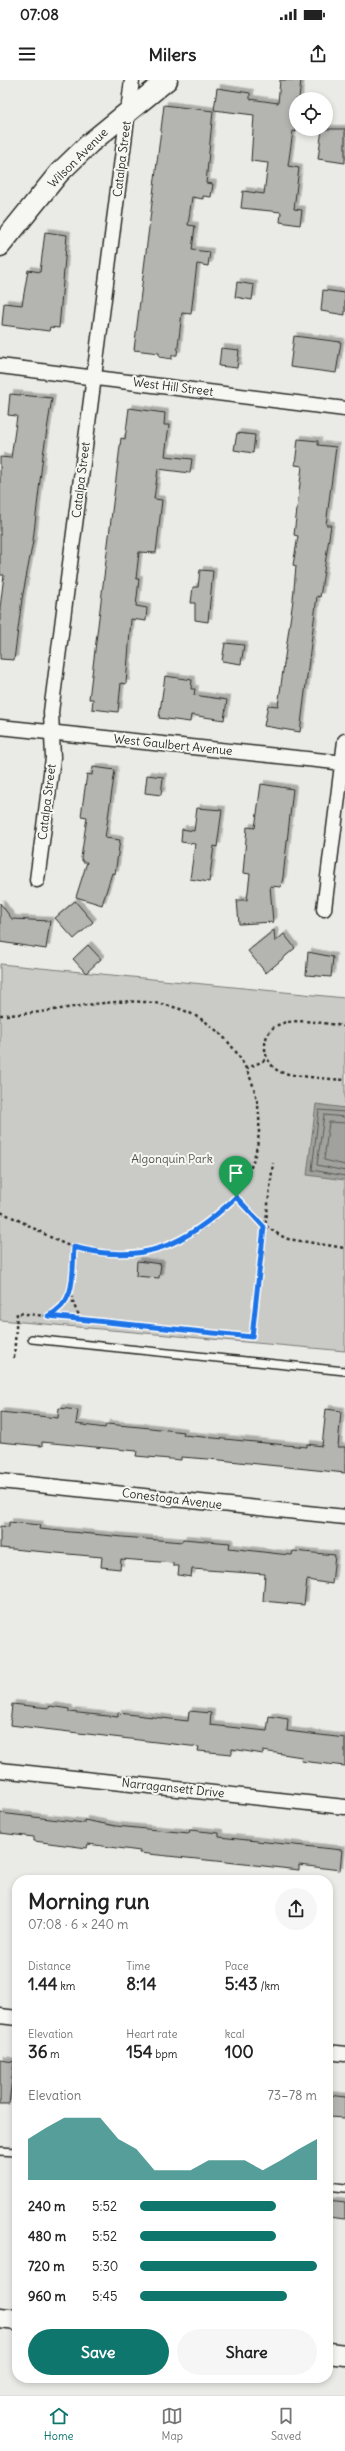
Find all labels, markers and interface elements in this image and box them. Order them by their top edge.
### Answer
text: 07:08 [20,5,59,24]
icon: menu [16,43,38,65]
text: Milers [149,43,196,66]
icon: share [307,43,329,65]
map controls [289,92,333,136]
button: locate [289,92,333,136]
street label: Catalpa Street [109,120,134,198]
street label: Wilson Avenue [45,125,111,191]
street label: West Hill Street [132,374,214,399]
street label: Catalpa Street [68,441,93,519]
street label: West Gaulbert Avenue [113,731,233,758]
street label: Catalpa Street [34,763,59,841]
park label: Algonquin Park [131,1151,213,1166]
pin [219,1156,253,1197]
icon: arrive [225,1162,247,1184]
street label: Conestoga Avenue [121,1485,223,1512]
street label: Narragansett Drive [121,1775,225,1800]
text: Morning run [28,1887,150,1915]
button: share [275,1888,317,1930]
text: 07:08 · 6 × 240 m [28,1916,129,1933]
text: Distance [28,1959,71,1973]
text: Time [126,1959,150,1973]
text: Pace [225,1959,249,1973]
text: 1.44 [28,1973,58,1995]
text: 8:14 [126,1973,157,1995]
text: 5:43 [225,1973,258,1995]
text: km [58,1979,75,1993]
text: /km [258,1979,280,1993]
text: Elevation [28,2027,73,2041]
text: Heart rate [126,2027,177,2041]
text: kcal [225,2027,244,2041]
text: 36 [28,2041,47,2063]
text: 154 [126,2041,153,2063]
text: 100 [225,2041,254,2063]
text: m [47,2047,60,2061]
text: bpm [153,2047,177,2061]
text: Elevation [28,2087,81,2104]
text: 73–78 m [268,2087,317,2104]
text: 240 m [28,2198,65,2215]
text: 5:52 [92,2198,117,2215]
text: 480 m [28,2228,66,2245]
text: 5:52 [92,2228,117,2245]
text: 720 m [28,2258,65,2275]
text: 5:30 [92,2258,118,2275]
text: 960 m [28,2288,66,2305]
text: 5:45 [92,2288,117,2305]
button: Save [28,2329,169,2375]
button: Share [177,2329,317,2375]
tab: Home [44,2405,74,2443]
tab: Map [161,2405,183,2443]
tab: Saved [271,2405,301,2443]

